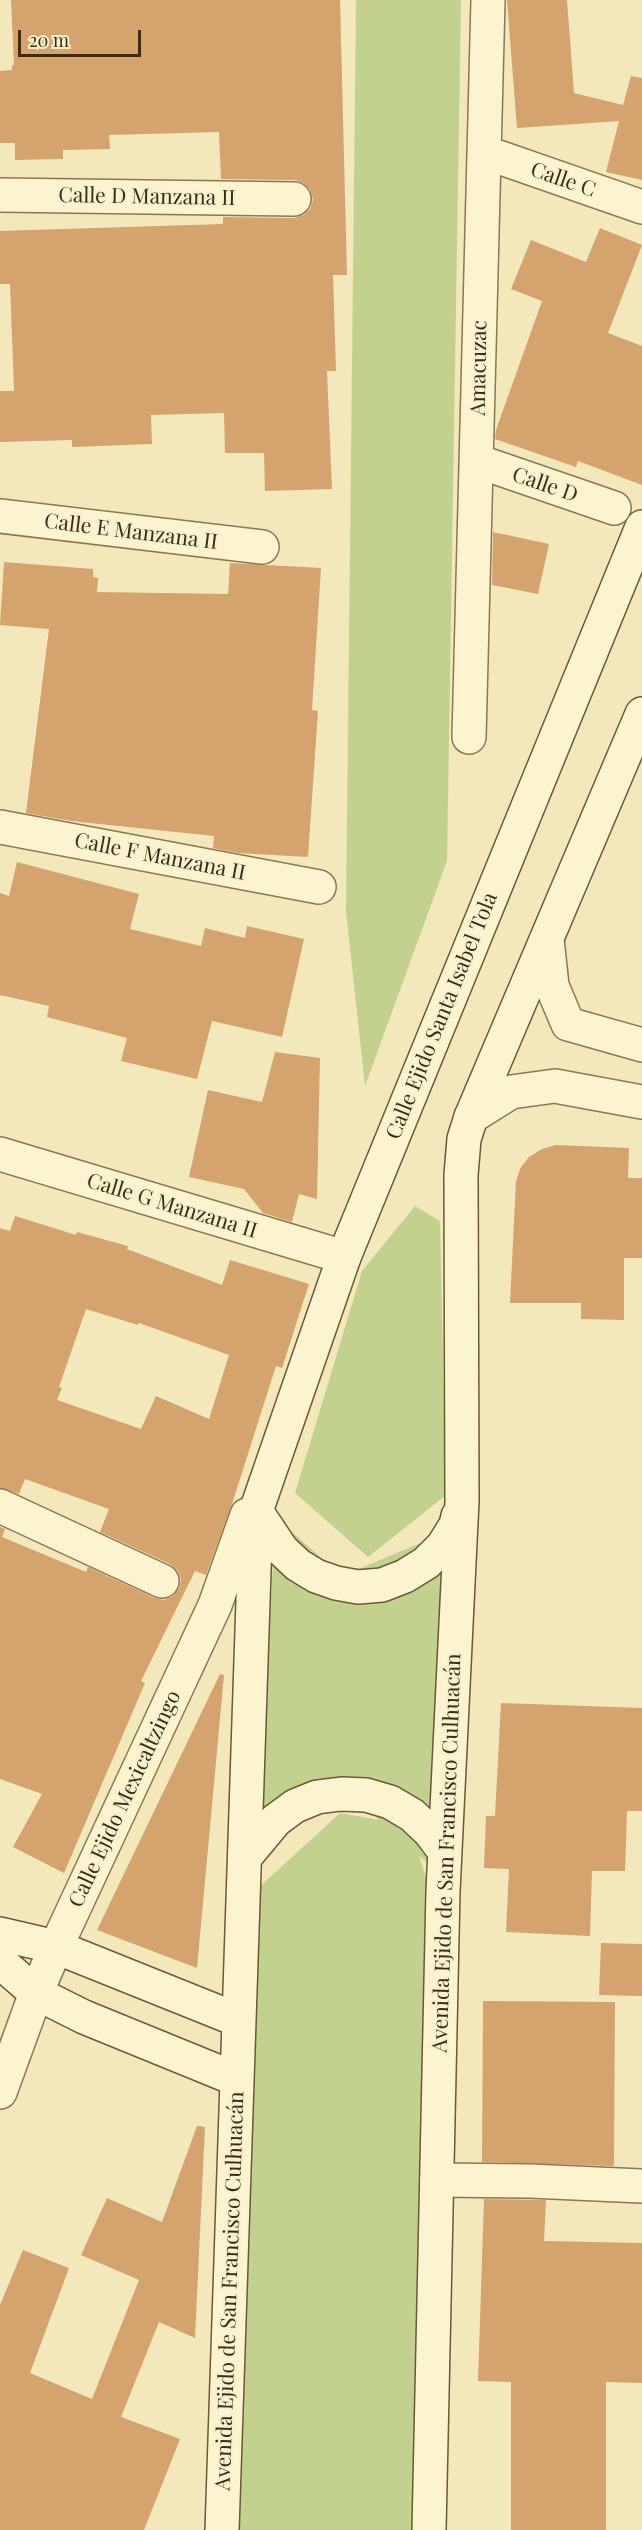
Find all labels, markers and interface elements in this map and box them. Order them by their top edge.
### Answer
scale bar [21,18,144,56]
text: 20 m [29,28,69,52]
street label: Calle C [527,157,599,203]
street label: Calle D Manzana II [58,183,236,211]
street label: Amacuzac [466,320,492,416]
street label: Calle D [509,462,581,508]
street label: Calle E Manzana II [43,509,219,555]
street label: Calle F Manzana II [72,828,248,886]
street label: Calle Ejido Santa Isabel Tola [381,889,503,1143]
street label: Calle G Manzana II [84,1168,260,1244]
street label: Avenida Ejido de San Francisco Culhuacán [427,1653,467,2053]
street label: Calle Ejido Mexicaltzingo [64,1687,186,1911]
street label: Avenida Ejido de San Francisco Culhuacán [210,2091,250,2491]

